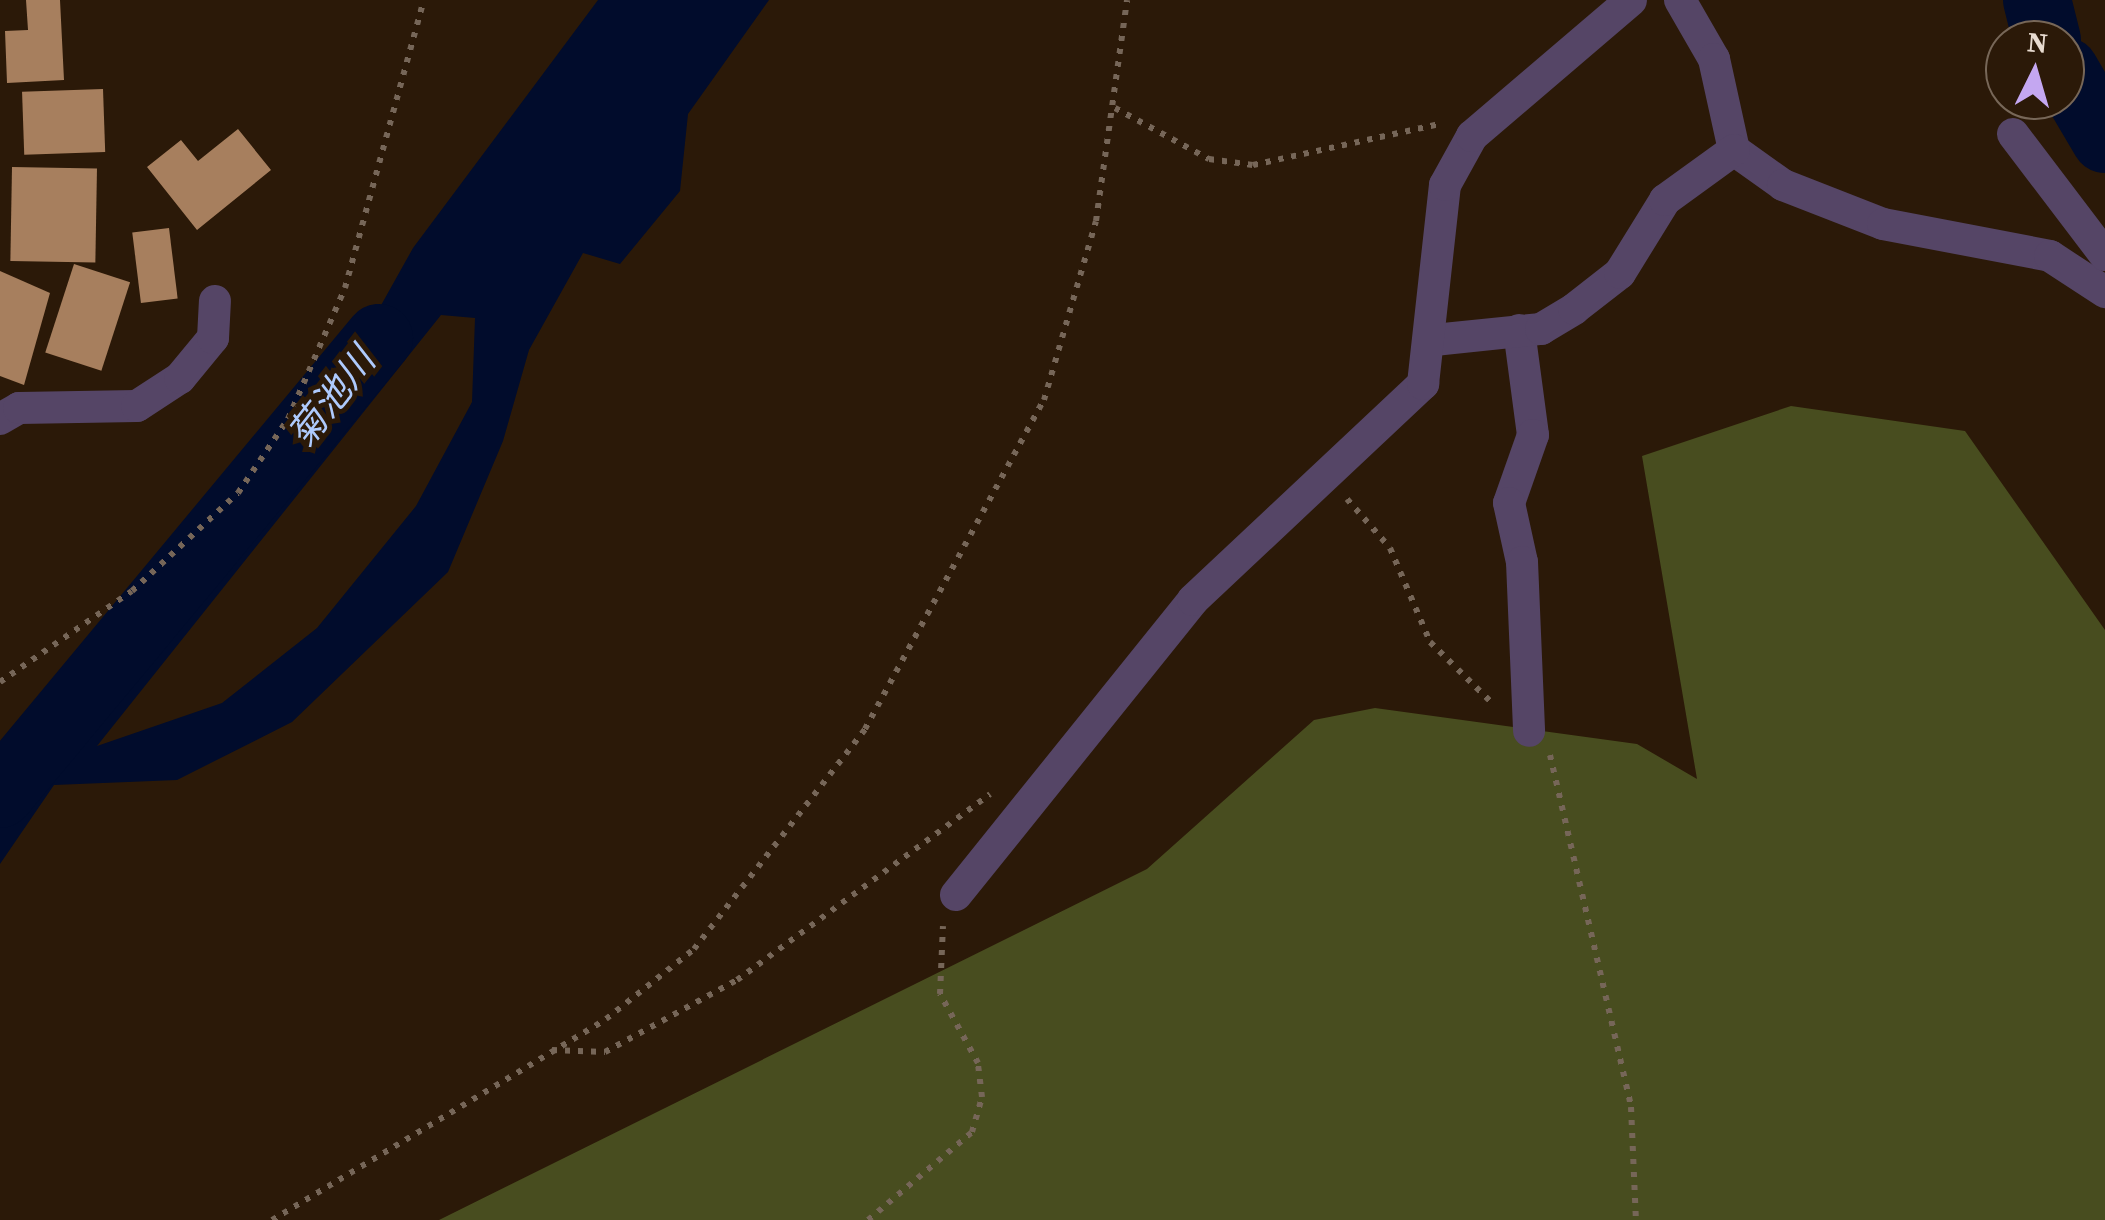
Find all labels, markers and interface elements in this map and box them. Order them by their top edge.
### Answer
north arrow [1985,20,2085,120]
text: N [2026,22,2049,62]
water label: 菊池川 [279,339,385,457]

